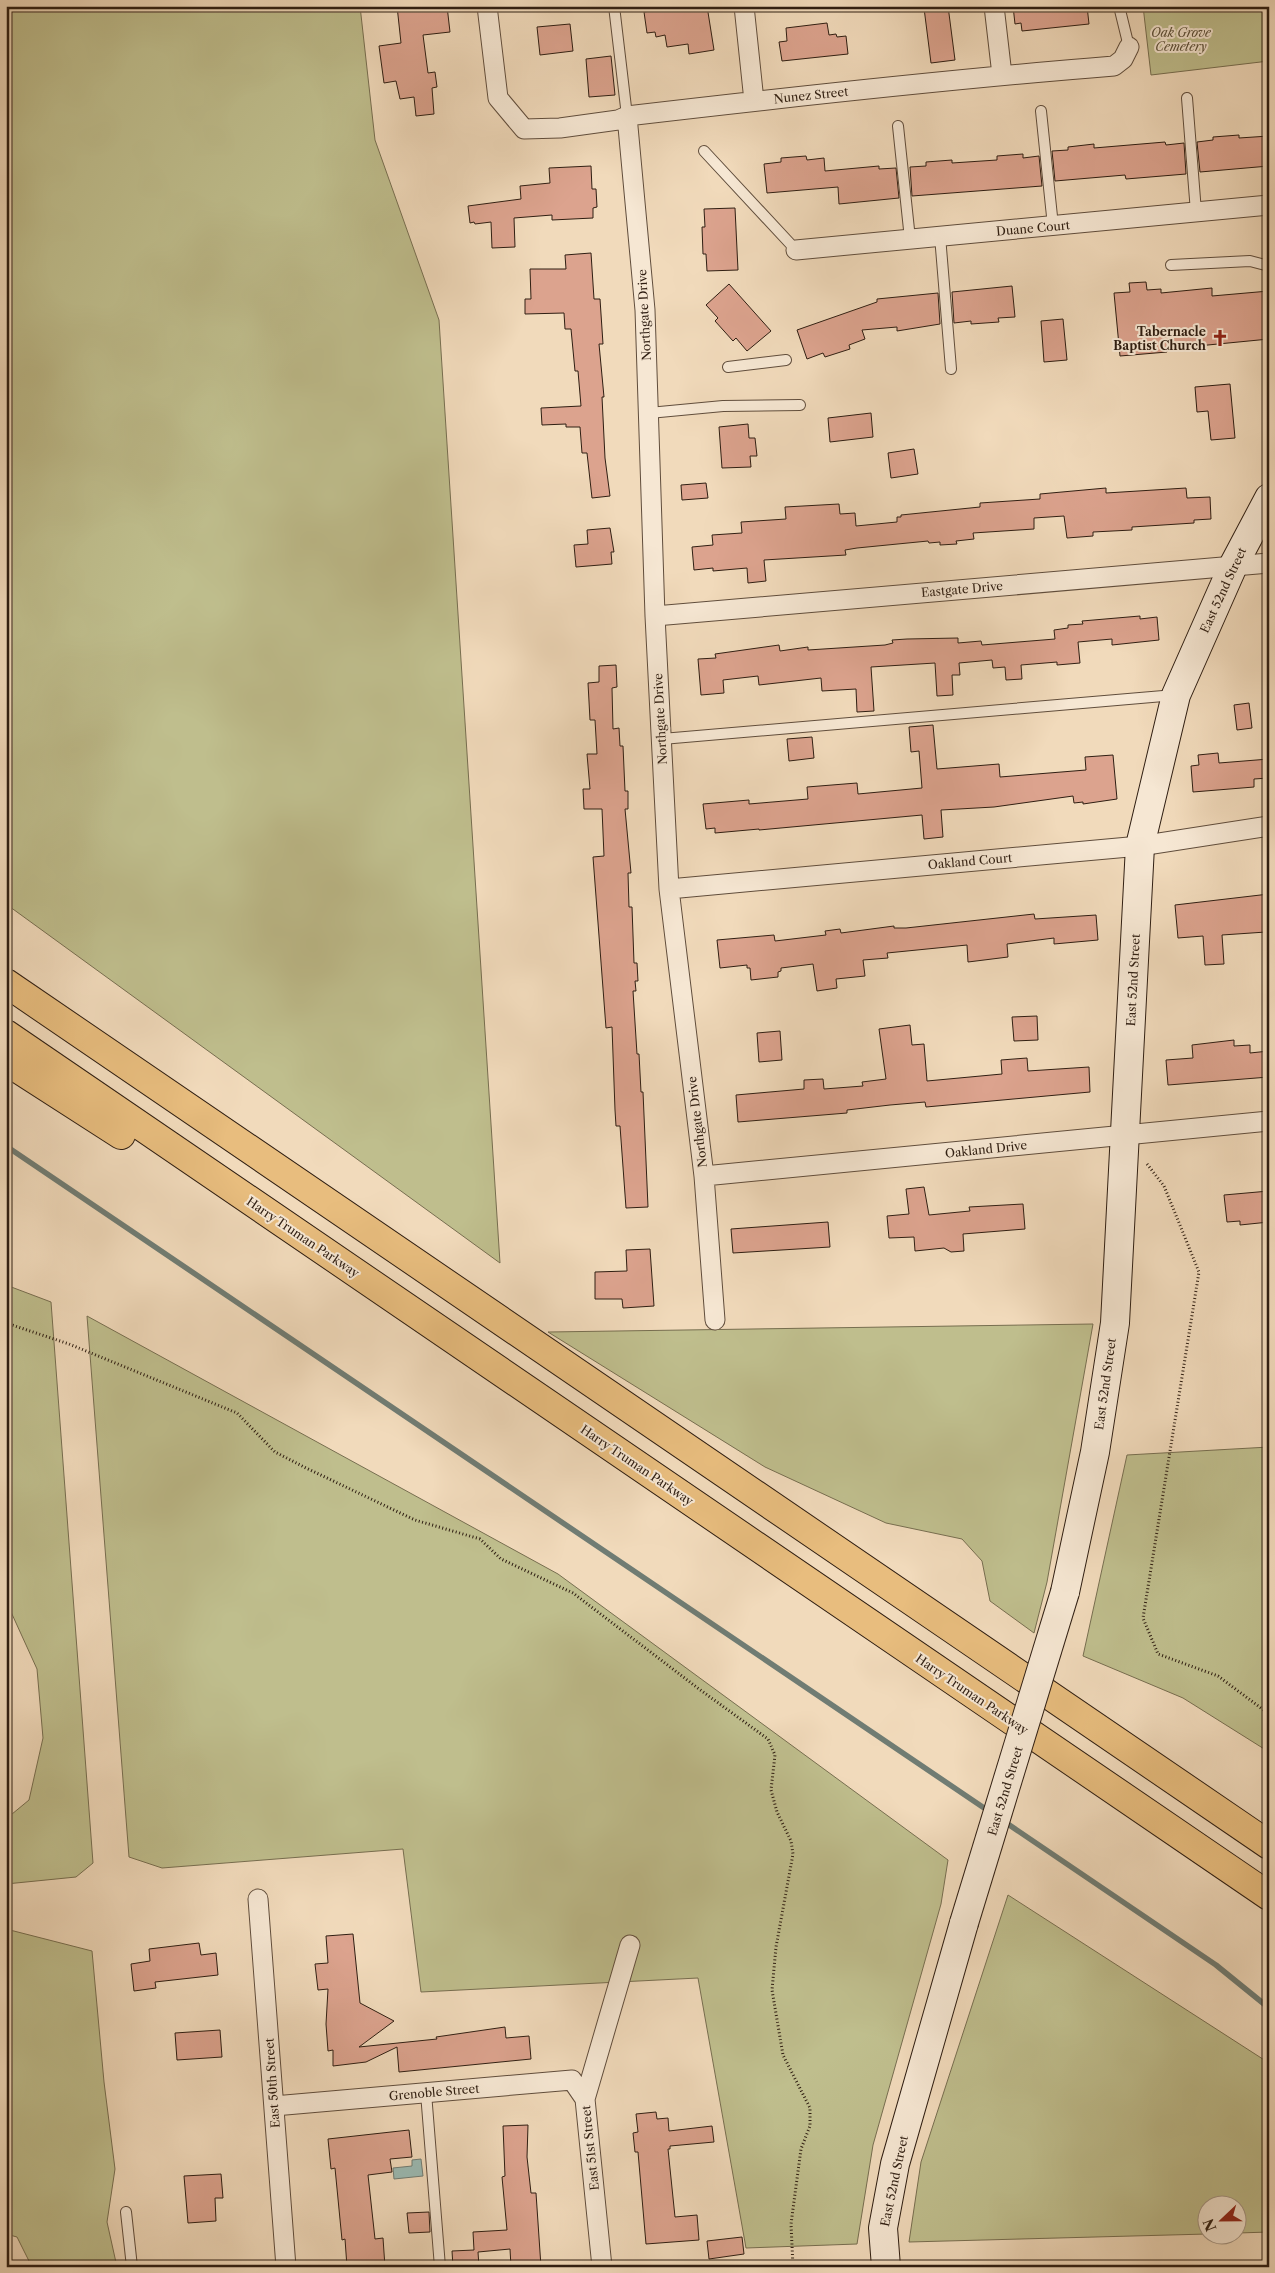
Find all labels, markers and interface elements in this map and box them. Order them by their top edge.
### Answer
park label: Oak Grove Cemetery [1151,25,1212,54]
street label: Nunez Street [773,84,850,106]
street label: Duane Court [995,217,1071,239]
street label: Northgate Drive [634,269,654,361]
place label: Tabernacle Baptist Church [1113,324,1207,353]
church icon: Tabernacle Baptist Church [1210,328,1230,348]
street label: East 52nd Street [1197,544,1250,635]
street label: Eastgate Drive [921,578,1004,600]
street label: Northgate Drive [650,673,670,765]
street label: Oakland Court [927,850,1013,872]
street label: East 52nd Street [1123,933,1143,1027]
street label: Northgate Drive [684,1075,710,1168]
street label: Oakland Drive [944,1137,1028,1161]
street label: Harry Truman Parkway [244,1194,363,1281]
street label: East 52nd Street [1091,1336,1119,1431]
street label: Harry Truman Parkway [578,1422,697,1509]
street label: Harry Truman Parkway [913,1651,1032,1738]
street label: East 52nd Street [984,1744,1026,1837]
street label: East 50th Street [261,2037,283,2129]
street label: Grenoble Street [388,2081,481,2103]
street label: East 51st Street [578,2104,602,2191]
street label: East 52nd Street [877,2133,911,2228]
north arrow [1198,2196,1248,2246]
text: N [1199,2216,1221,2234]

